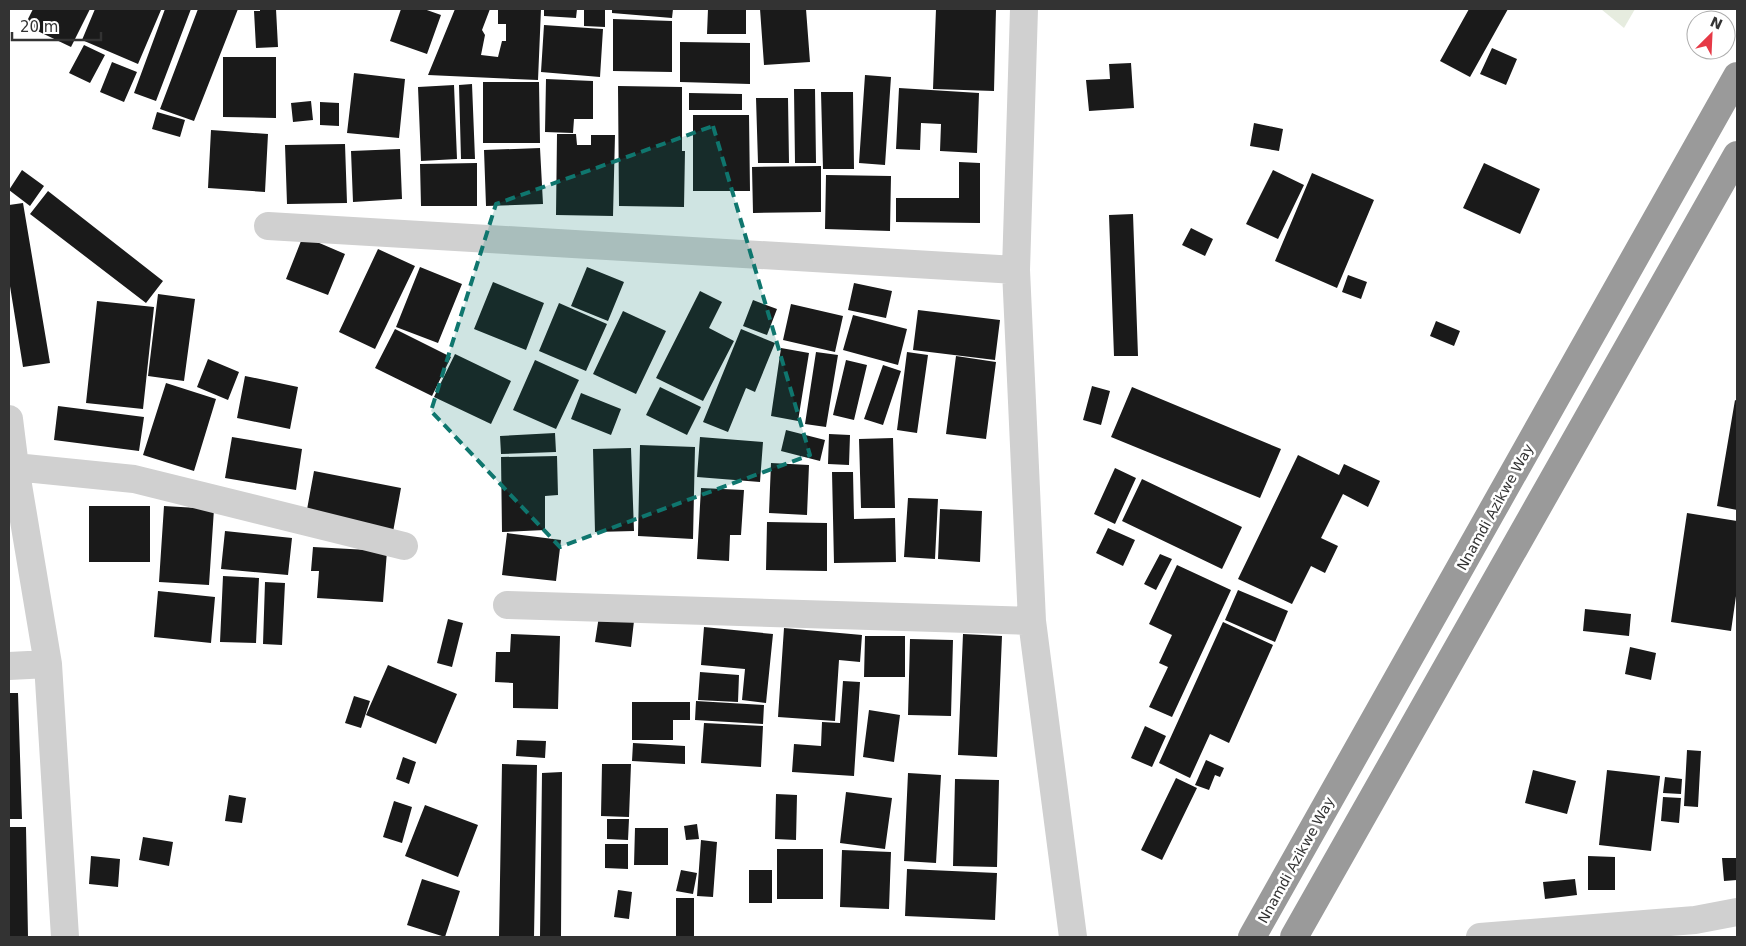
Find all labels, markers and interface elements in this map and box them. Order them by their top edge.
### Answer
scale bar [12,10,101,42]
north arrow [1686,10,1736,60]
text: N [1708,13,1725,33]
text: 20 m [20,18,58,36]
street label: Nnamdi Azikwe Way [1454,441,1536,573]
street label: Nnamdi Azikwe Way [1255,794,1337,926]

